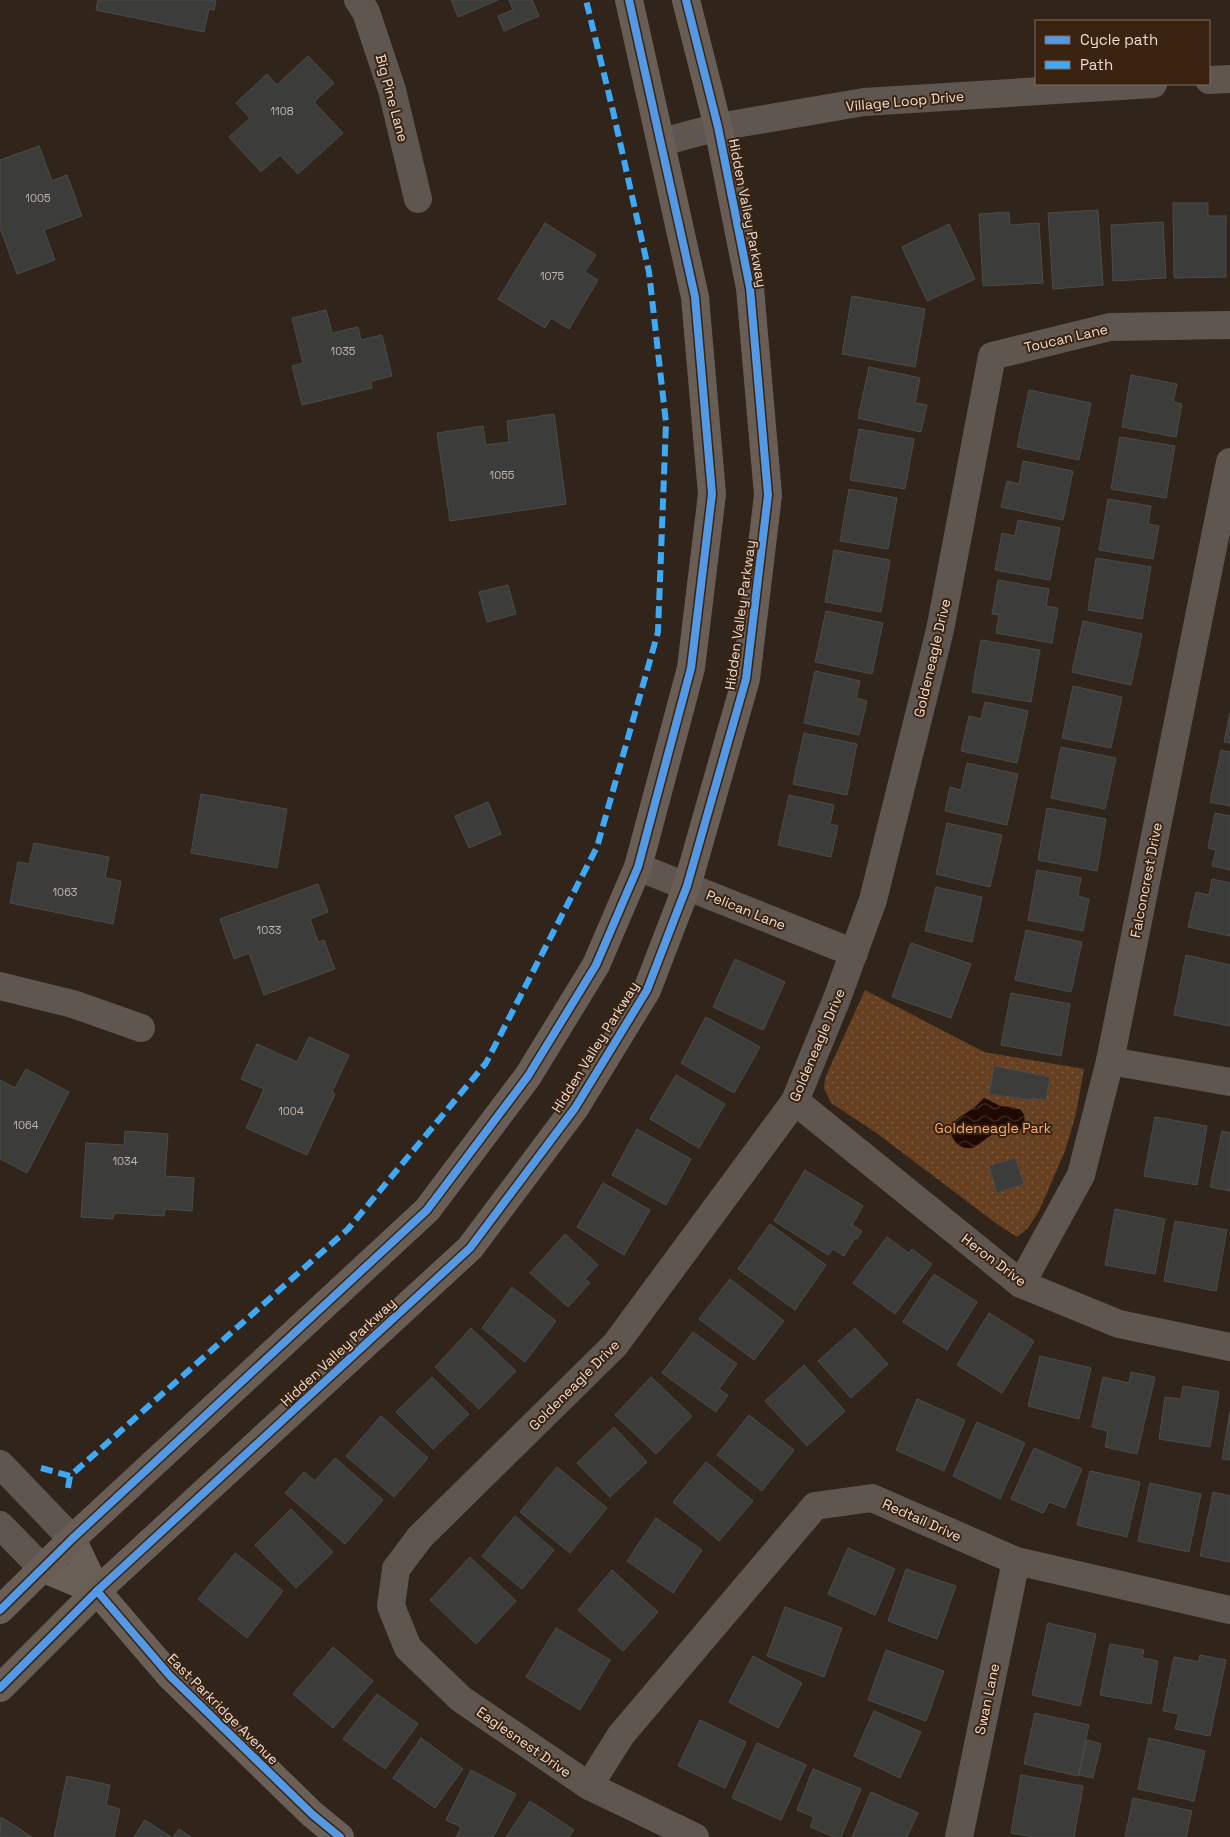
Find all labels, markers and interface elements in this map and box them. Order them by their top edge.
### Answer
legend [1035,20,1210,85]
text: Cycle path [1080,30,1158,49]
street label: Big Pine Lane [372,52,412,144]
text: Path [1080,55,1113,74]
street label: Village Loop Drive [845,87,965,115]
house number: 1108 [270,104,294,118]
street label: Hidden Valley Parkway [725,137,771,289]
house number: 1005 [25,191,51,205]
house number: 1075 [540,269,565,283]
street label: Toucan Lane [1022,320,1110,356]
house number: 1035 [331,344,356,358]
house number: 1055 [490,468,515,482]
street label: Hidden Valley Parkway [721,539,759,691]
street label: Goldeneagle Drive [910,597,954,719]
street label: Falconcrest Drive [1126,821,1166,939]
house number: 1063 [52,885,78,899]
street label: Pelican Lane [703,886,789,934]
house number: 1033 [257,923,282,937]
street label: Hidden Valley Parkway [547,978,643,1116]
street label: Goldeneagle Drive [785,986,849,1104]
house number: 1004 [278,1104,304,1118]
house number: 1064 [13,1118,39,1132]
park label: Goldeneagle Park [935,1119,1052,1137]
house number: 1034 [112,1154,138,1168]
street label: Heron Drive [958,1230,1030,1290]
street label: Hidden Valley Parkway [277,1294,399,1410]
street label: Goldeneagle Drive [525,1336,623,1434]
street label: Redtail Drive [880,1495,964,1545]
street label: East Parkridge Avenue [164,1650,282,1768]
street label: Swan Lane [971,1662,1003,1736]
street label: Eaglesnest Drive [473,1703,575,1781]

